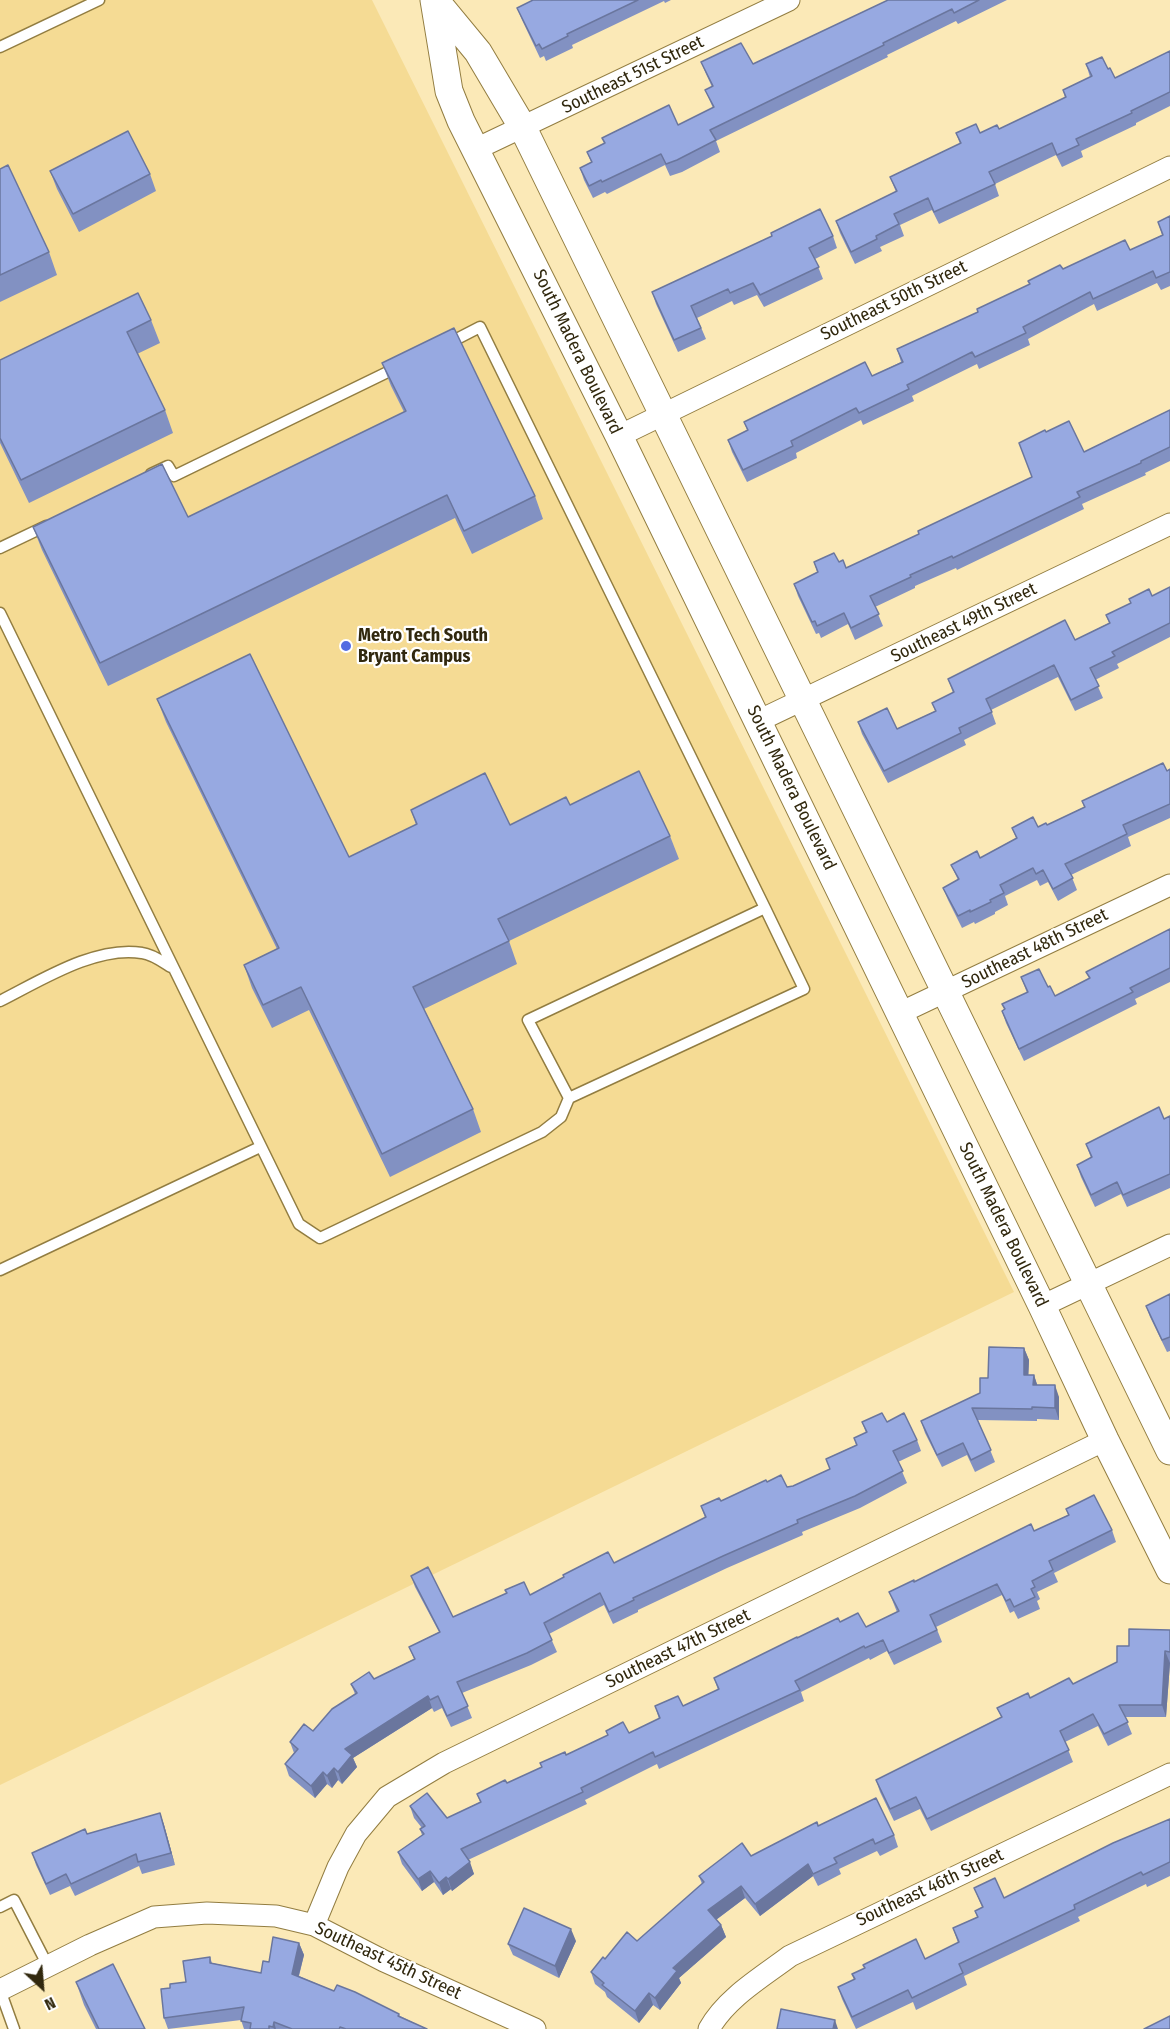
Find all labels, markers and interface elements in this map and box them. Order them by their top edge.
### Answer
street label: Southeast 51st Street [559,31,707,119]
street label: Southeast 50th Street [817,256,971,346]
street label: South Madera Boulevard [528,266,626,438]
street label: Southeast 49th Street [888,578,1040,668]
place label: Metro Tech South Bryant Campus [358,625,488,668]
marker: Metro Tech South Bryant Campus [339,639,353,653]
street label: South Madera Boulevard [742,702,840,874]
street label: Southeast 48th Street [958,904,1112,994]
street label: South Madera Boulevard [954,1139,1052,1311]
street label: Southeast 47th Street [602,1605,754,1693]
street label: Southeast 46th Street [853,1844,1007,1932]
street label: Southeast 45th Street [311,1918,465,2004]
north arrow [12,1957,72,2017]
text: N [42,1993,59,2014]

